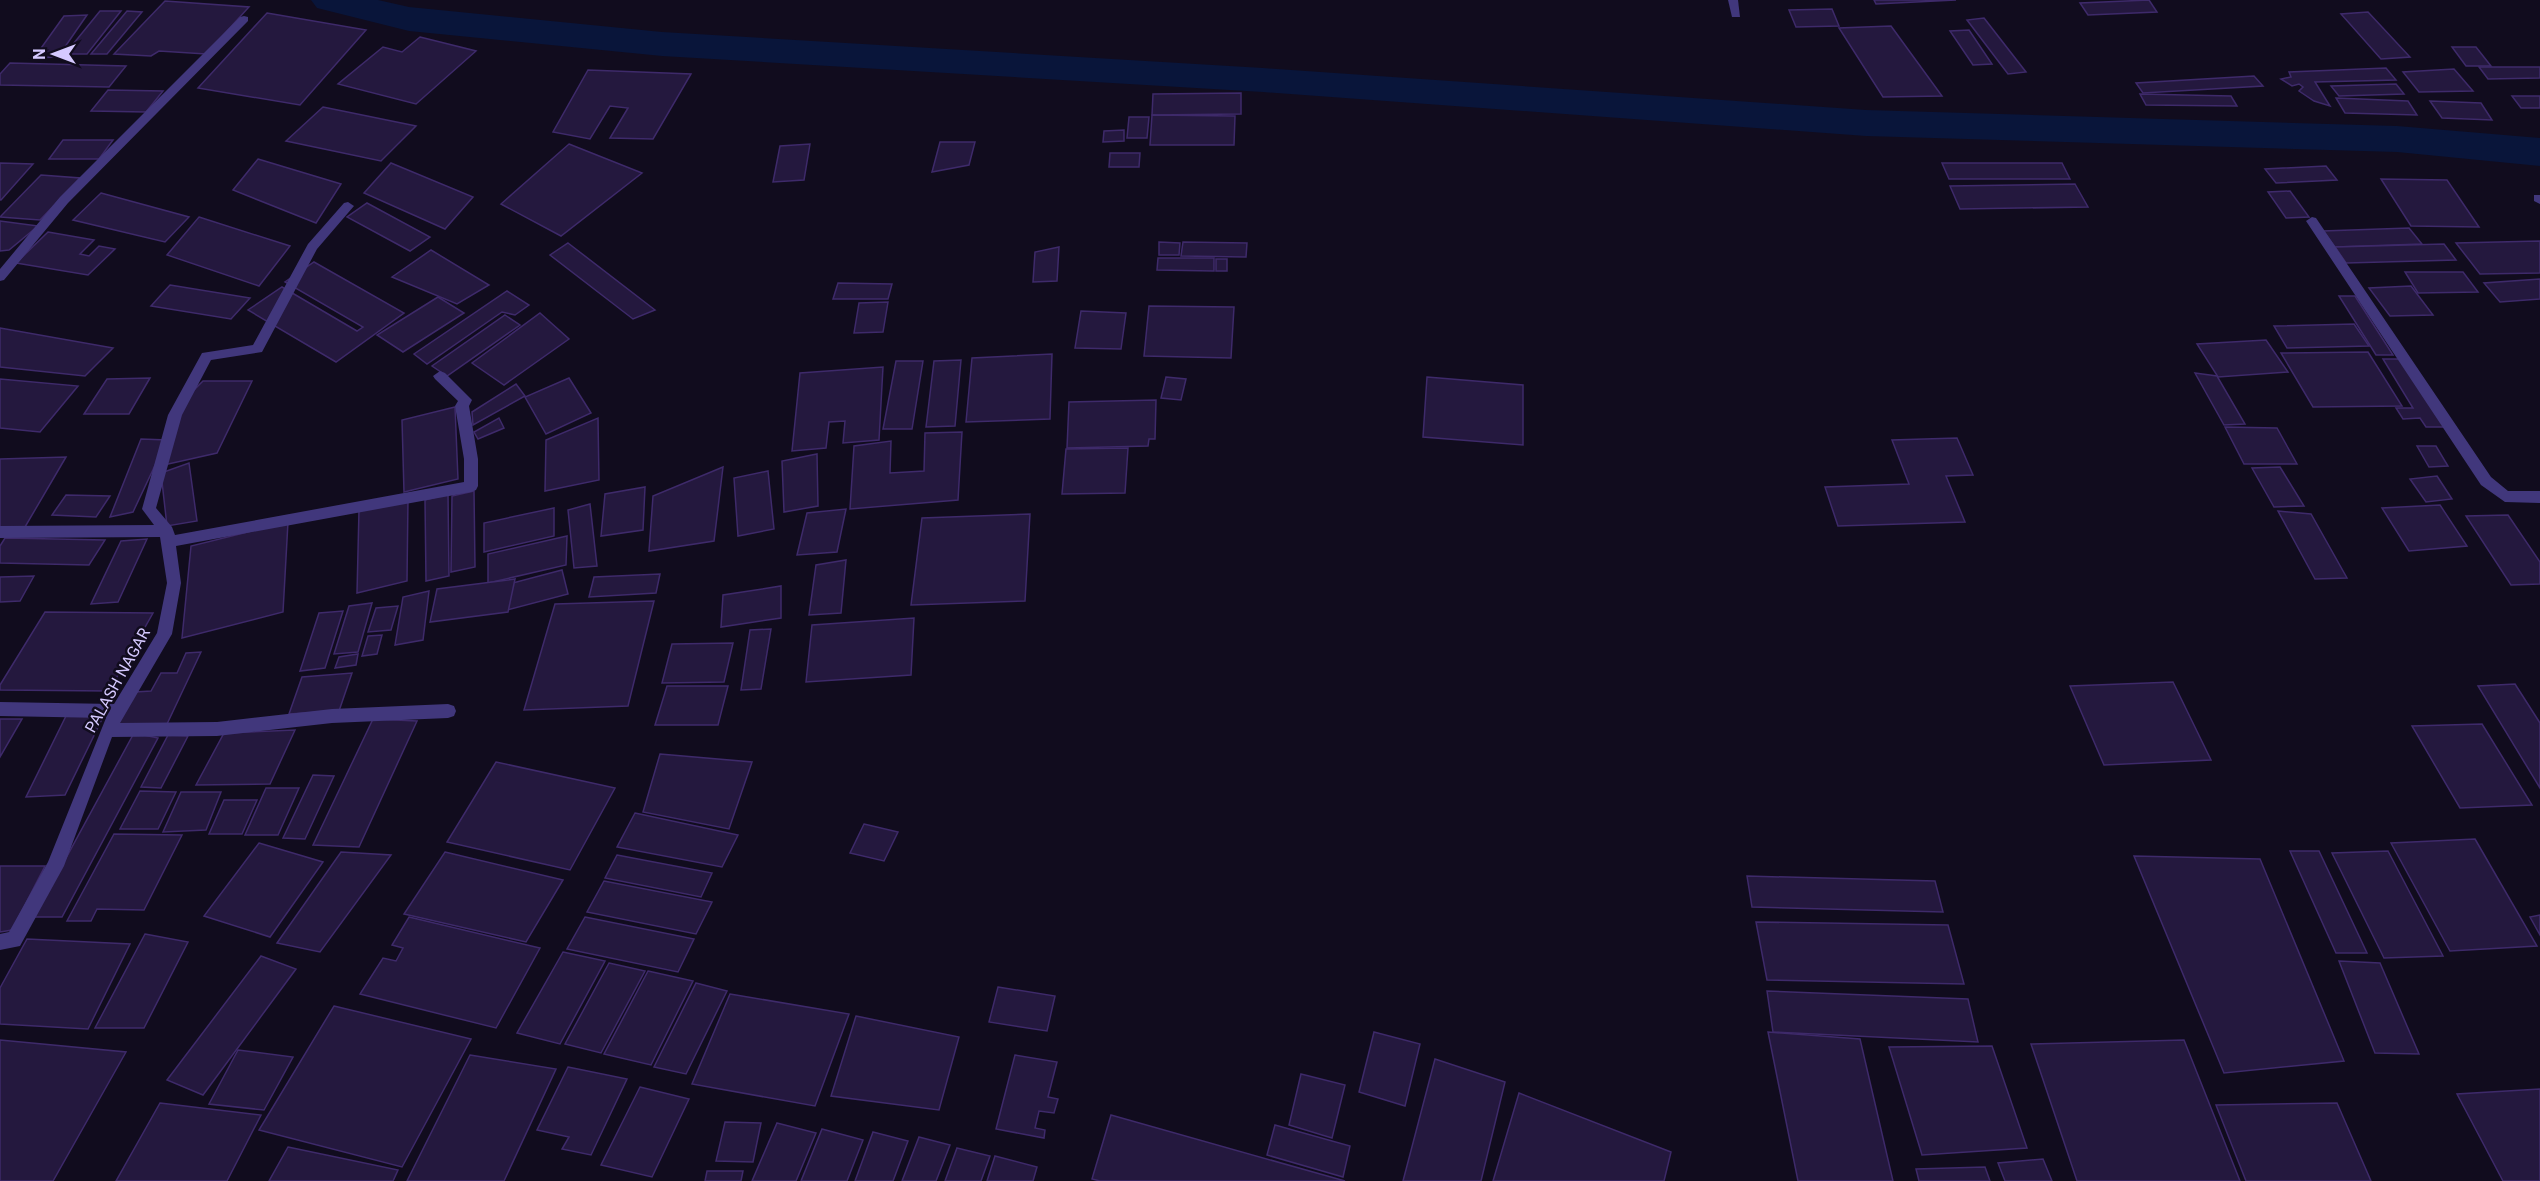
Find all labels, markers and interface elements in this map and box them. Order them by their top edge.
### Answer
north arrow [24,24,84,84]
text: N [30,48,49,60]
street label: PALASH NAGAR [81,625,154,736]

